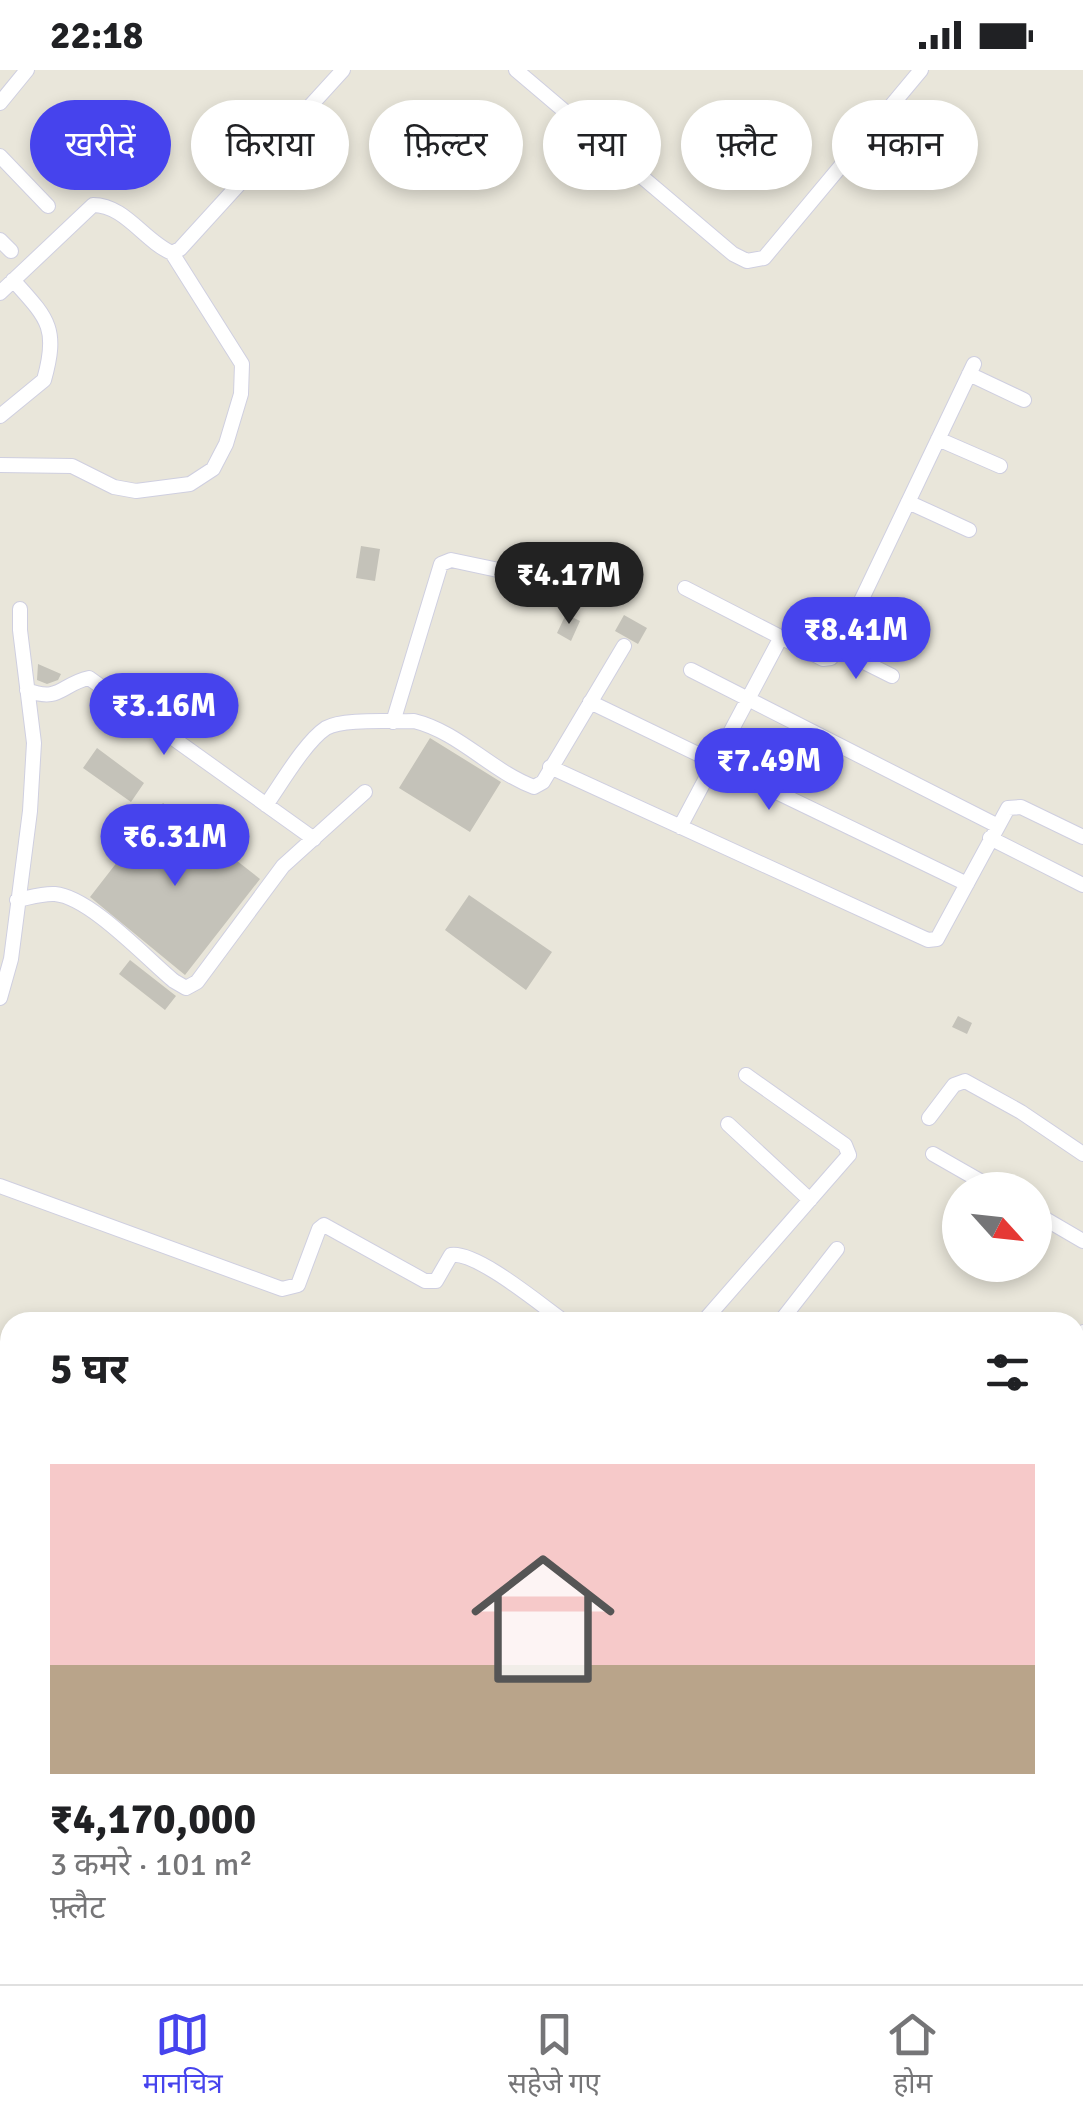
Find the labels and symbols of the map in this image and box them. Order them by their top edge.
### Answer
pin: ₹4.17M [488,542,650,627]
pin: ₹8.41M [775,597,937,682]
pin: ₹3.16M [83,673,245,758]
pin: ₹7.49M [688,728,850,813]
pin: ₹6.31M [94,804,256,889]
north arrow [942,1172,1052,1282]

